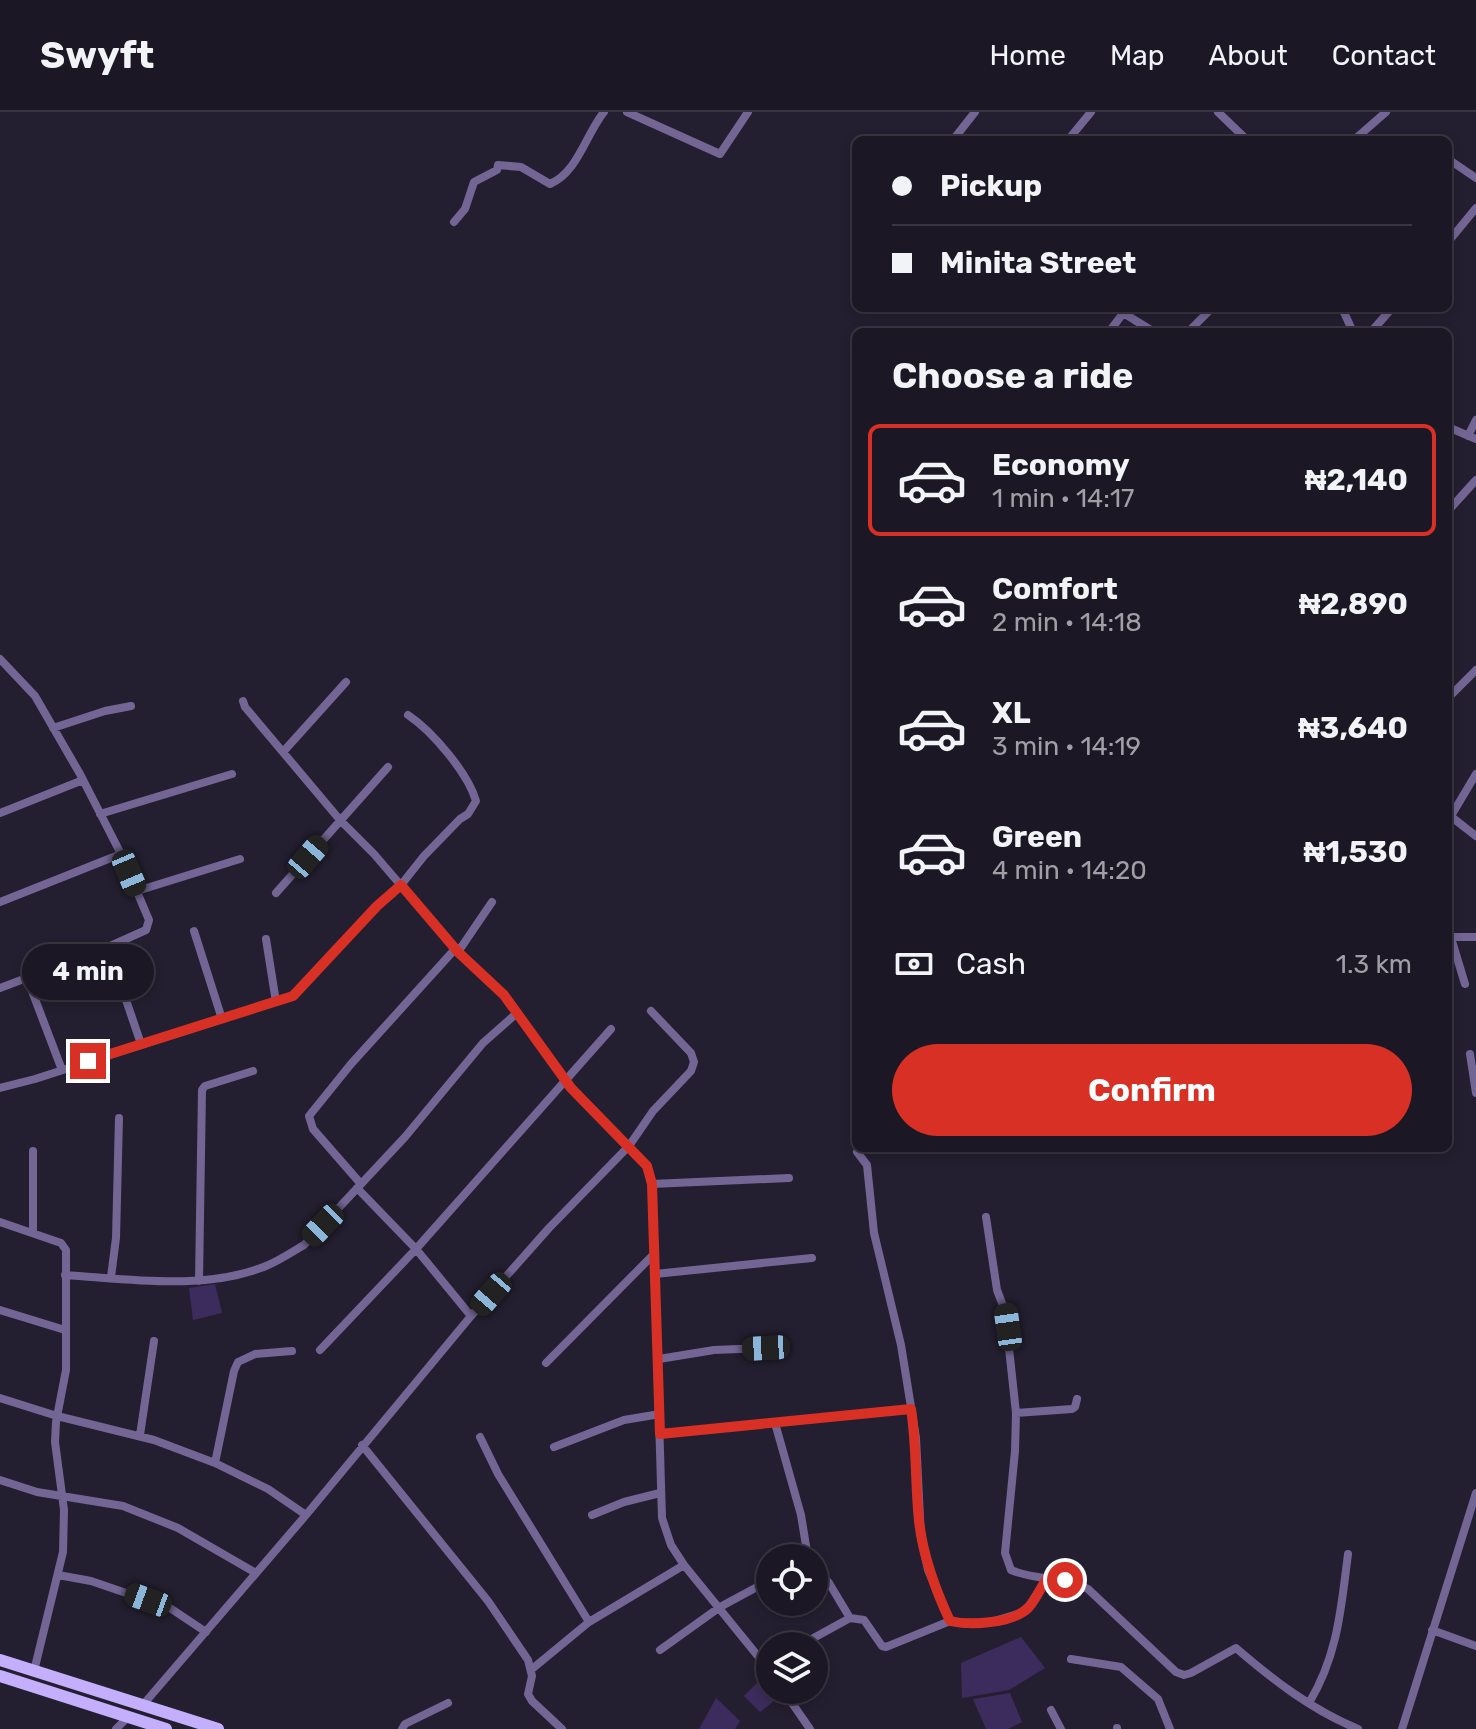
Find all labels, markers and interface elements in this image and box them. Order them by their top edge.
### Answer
text: Swyft [40,32,154,78]
text: Home [989,39,1066,72]
text: Map [1110,39,1164,72]
text: About [1208,39,1288,72]
text: Contact [1332,39,1436,72]
text: Pickup [940,168,1042,204]
text: Minita Street [940,245,1136,281]
text: Choose a ride [892,354,1133,397]
icon: car [896,444,968,516]
text: Economy [992,447,1130,483]
text: ₦2,140 [1305,462,1408,498]
text: 1 min · 14:17 [992,483,1134,514]
icon: car [896,568,968,640]
text: Comfort [992,571,1118,607]
text: ₦2,890 [1299,586,1408,622]
text: 2 min · 14:18 [992,607,1142,638]
icon: car [896,692,968,764]
text: XL [992,695,1031,731]
text: ₦3,640 [1298,710,1408,746]
text: 3 min · 14:19 [992,731,1141,762]
icon: car [896,816,968,888]
text: Green [992,819,1082,855]
car [283,831,333,883]
text: ₦1,530 [1304,834,1408,870]
car [109,846,149,900]
text: 4 min · 14:20 [992,855,1147,886]
icon: cash [892,942,936,986]
callout: 4 min [22,945,154,1001]
text: Cash [956,946,1026,982]
text: 1.3 km [1336,949,1412,980]
text: 4 min [52,956,124,987]
route end [70,1043,106,1079]
button: Confirm [892,1044,1412,1136]
car [298,1199,348,1251]
car [466,1268,516,1320]
car [993,1302,1023,1352]
car [741,1335,791,1361]
map controls [756,1544,828,1704]
button: locate [756,1544,828,1616]
route start [1047,1562,1083,1598]
car [121,1581,175,1619]
button: layers [756,1632,828,1704]

